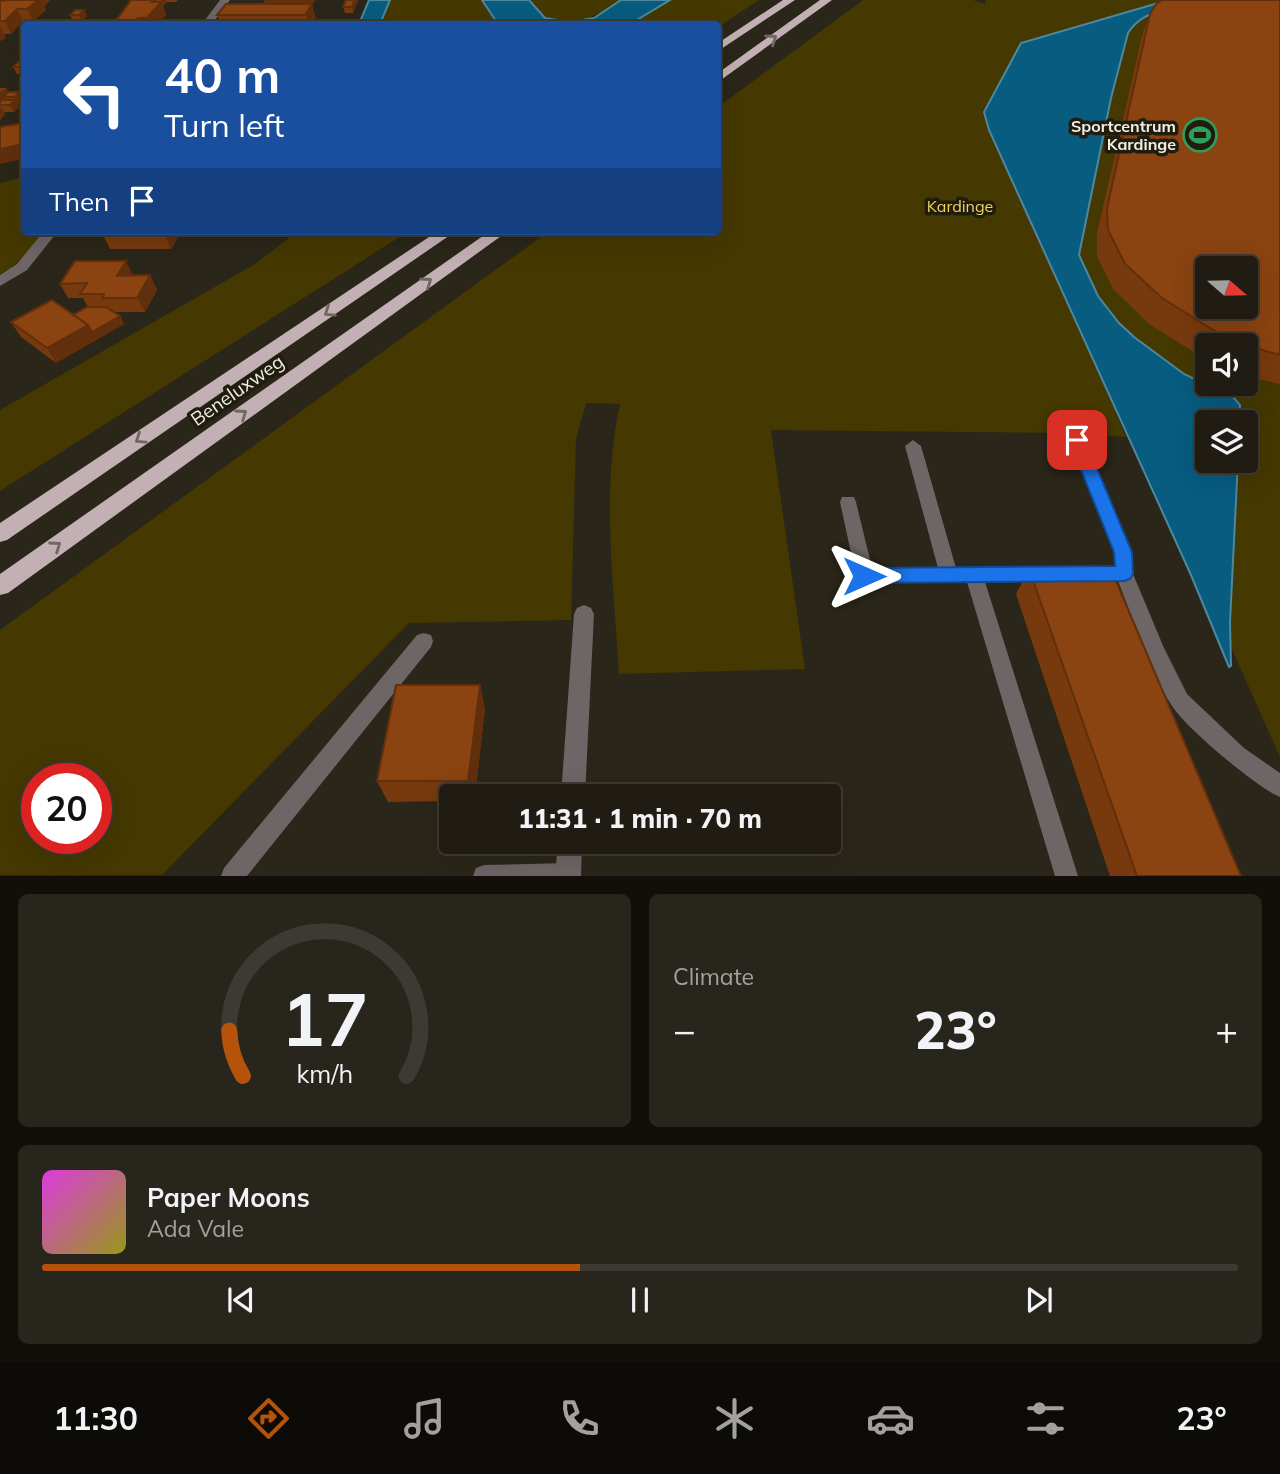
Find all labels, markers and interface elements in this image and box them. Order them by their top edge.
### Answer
one-way arrow [764,35,777,47]
text: 40 m [164,44,280,105]
icon: left [49,49,140,140]
text: Turn left [164,105,284,145]
place label: Sportcentrum Kardinge [1071,116,1176,154]
sports icon: Sportcentrum Kardinge [1181,116,1219,154]
icon: arrive [123,182,161,220]
text: Then [49,185,109,218]
park label: Kardinge [927,196,993,216]
north arrow [1195,256,1258,318]
map controls [1195,256,1258,473]
one-way arrow [419,278,432,290]
one-way arrow [324,304,337,316]
button: sound [1195,333,1258,396]
street label: Beneluxweg [186,349,288,431]
one-way arrow [234,410,247,422]
pin [1047,410,1107,470]
button: layers [1195,410,1258,473]
icon: arrive [1058,421,1096,459]
one-way arrow [135,431,148,444]
position arrow [827,539,901,613]
one-way arrow [48,542,61,554]
speed limit sign: 20 [21,763,112,854]
text: 11:31 · 1 min · 70 m [518,802,762,835]
text: Climate [673,962,754,991]
text: 17 [281,974,368,1065]
text: 23° [914,997,997,1062]
text: − [673,1006,696,1054]
text: + [1215,1006,1238,1054]
text: km/h [296,1058,353,1089]
text: Paper Moons [147,1181,310,1214]
text: Ada Vale [147,1214,244,1243]
icon: previous [222,1281,260,1319]
icon: pause [621,1281,659,1319]
icon: next [1020,1281,1058,1319]
icon: directions [244,1394,293,1443]
icon: music [400,1394,449,1443]
icon: phone [555,1394,604,1443]
icon: climate [710,1394,759,1443]
icon: car [866,1394,915,1443]
icon: filters [1021,1394,1070,1443]
text: 11:30 [53,1398,138,1438]
text: 23° [1176,1398,1227,1438]

